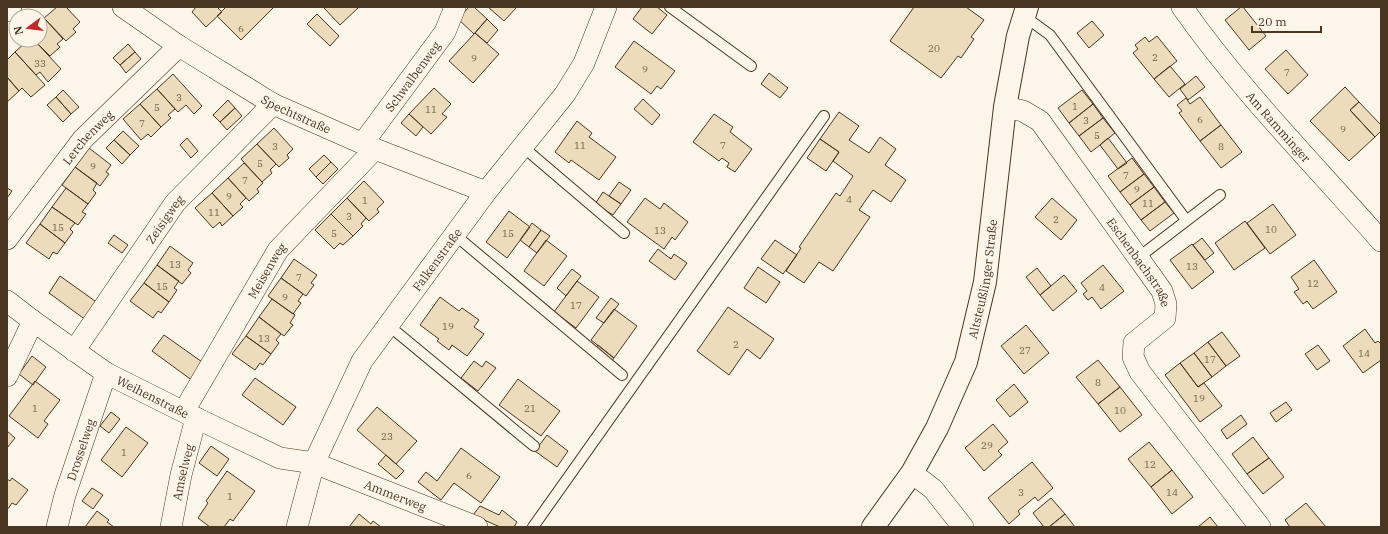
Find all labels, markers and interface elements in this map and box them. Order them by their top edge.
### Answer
north arrow [8,8,48,48]
scale bar [1252,8,1321,34]
text: 20 m [1258,14,1287,29]
house number: 6 [238,22,244,35]
text: N [10,24,26,37]
street label: Schwalbenweg [381,38,443,114]
house number: 20 [928,42,940,55]
house number: 2 [1152,51,1158,64]
house number: 9 [471,52,477,65]
house number: 33 [34,57,46,70]
house number: 9 [642,63,648,76]
house number: 7 [1284,66,1290,79]
street label: Am Ramminger [1244,88,1315,166]
house number: 3 [176,91,182,104]
street label: Spechtstraße [259,91,333,136]
house number: 1 [1072,100,1078,113]
house number: 5 [154,101,160,114]
house number: 11 [425,103,437,116]
street label: Lerchenweg [59,106,116,167]
house number: 6 [1197,113,1203,126]
house number: 3 [1083,114,1089,127]
house number: 7 [139,117,145,130]
house number: 9 [1340,123,1346,136]
house number: 5 [1094,129,1100,142]
house number: 11 [574,139,586,152]
house number: 7 [720,139,726,152]
house number: 3 [272,140,278,153]
house number: 8 [1218,140,1224,153]
house number: 5 [257,157,263,170]
house number: 9 [90,160,96,173]
house number: 7 [1123,169,1129,182]
house number: 7 [242,174,248,187]
house number: 9 [1134,183,1140,196]
house number: 9 [226,190,232,203]
street label: Zeisigweg [142,191,187,246]
house number: 4 [846,193,852,206]
house number: 1 [362,194,368,207]
house number: 11 [1142,197,1154,210]
house number: 11 [208,206,220,219]
house number: 3 [346,210,352,223]
house number: 2 [1053,213,1059,226]
street label: Eschenbachstraße [1104,214,1174,309]
street label: Altsteußlinger Straße [964,218,1000,340]
house number: 15 [52,221,64,234]
house number: 10 [1265,223,1277,236]
house number: 13 [654,224,666,237]
street label: Falkenstraße [409,225,465,294]
house number: 5 [331,227,337,240]
house number: 15 [502,227,514,240]
street label: Meisenweg [244,239,289,301]
house number: 13 [169,258,181,271]
house number: 13 [1186,260,1198,273]
house number: 7 [296,271,302,284]
house number: 12 [1307,277,1319,290]
house number: 15 [156,280,168,293]
house number: 4 [1099,281,1105,294]
house number: 9 [282,291,288,304]
house number: 17 [570,299,582,312]
house number: 19 [442,320,454,333]
house number: 13 [258,332,270,345]
house number: 2 [733,338,739,351]
house number: 27 [1019,344,1031,357]
house number: 14 [1358,347,1370,360]
house number: 17 [1204,353,1216,366]
street label: Weihenstraße [114,372,192,421]
house number: 8 [1095,376,1101,389]
house number: 19 [1193,392,1205,405]
house number: 1 [32,402,38,415]
house number: 21 [524,402,536,415]
house number: 10 [1114,404,1126,417]
street label: Drosselweg [63,416,98,482]
house number: 23 [381,430,393,443]
house number: 29 [981,439,993,452]
street label: Amselweg [169,442,197,502]
house number: 1 [121,446,127,459]
house number: 12 [1144,458,1156,471]
house number: 6 [466,469,472,482]
street label: Ammerweg [362,476,429,514]
house number: 3 [1018,486,1024,499]
house number: 14 [1166,486,1178,499]
house number: 1 [227,490,233,503]

